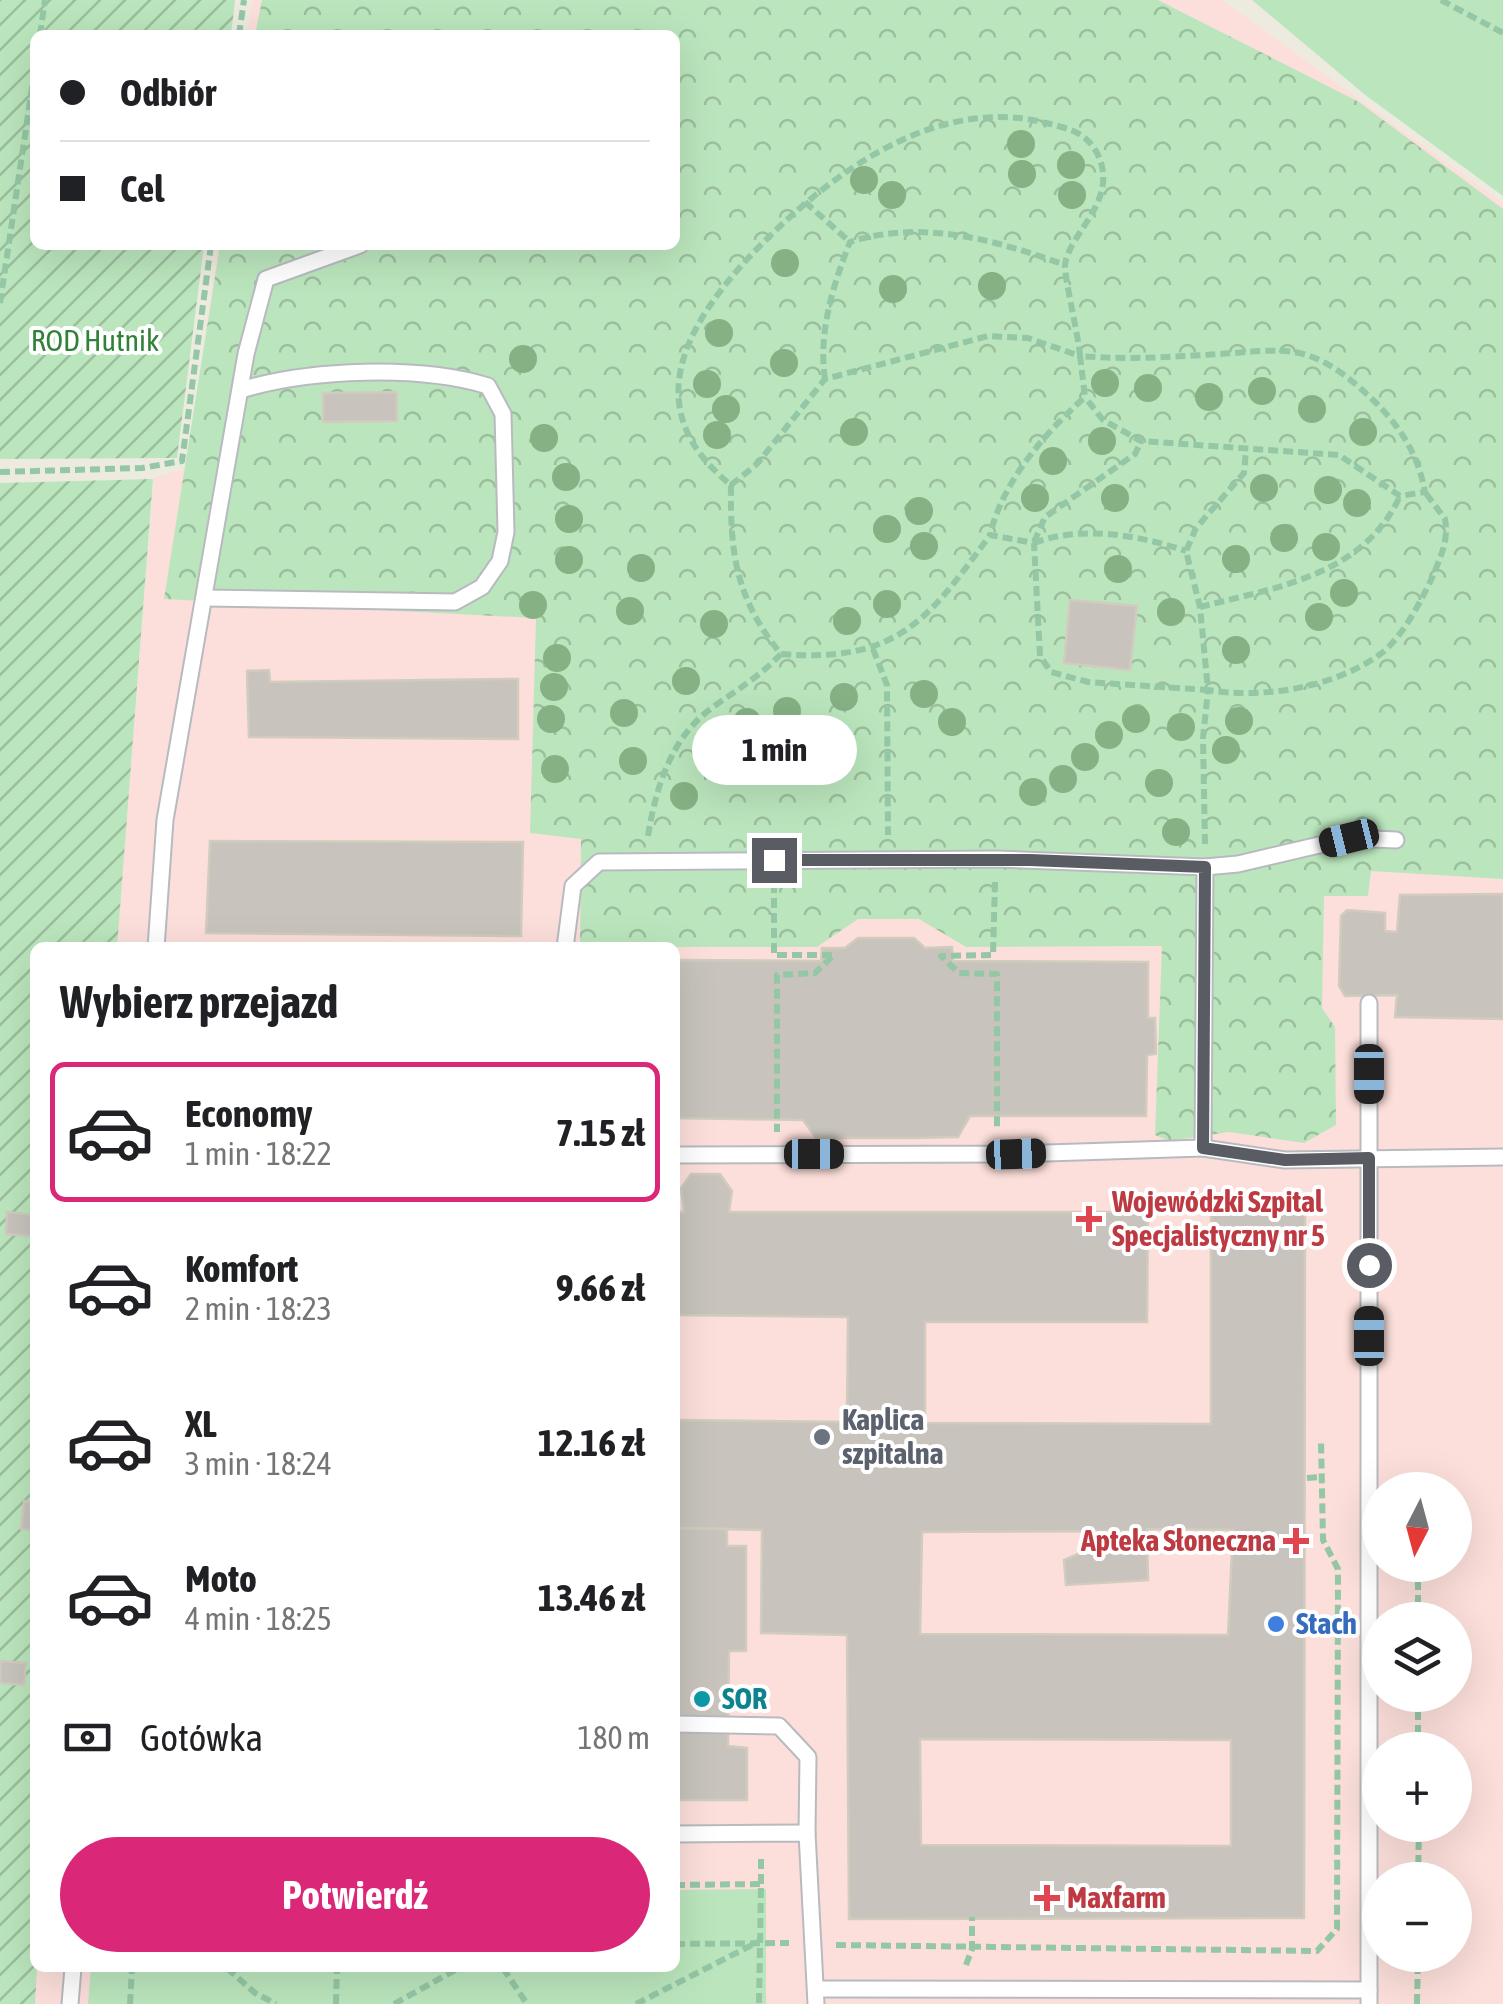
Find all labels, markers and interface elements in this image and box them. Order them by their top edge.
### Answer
text: Odbiór [120,71,216,114]
text: Cel [120,167,164,210]
park label: ROD Hutnik [31,323,159,357]
callout: 1 min [692,715,856,785]
text: 1 min [742,731,807,768]
car [1316,816,1382,860]
route end [752,838,797,883]
text: Wybierz przejazd [60,976,338,1028]
car [1354,1044,1384,1104]
icon: car [65,1087,155,1177]
text: Economy [185,1092,312,1135]
text: 7.15 zł [556,1111,645,1154]
text: 1 min · 18:22 [185,1135,332,1172]
car [985,1138,1047,1170]
car [784,1139,844,1169]
place label: Wojewódzki Szpital Specjalistyczny nr 5 [1111,1184,1325,1252]
marker: Wojewódzki Szpital Specjalistyczny nr 5 [1076,1206,1102,1232]
icon: car [65,1242,155,1332]
route start [1347,1243,1392,1288]
text: Komfort [185,1247,298,1290]
text: 9.66 zł [556,1266,645,1309]
text: 2 min · 18:23 [185,1290,332,1327]
car [1354,1306,1384,1366]
icon: car [65,1397,155,1487]
text: XL [185,1402,217,1445]
place label: Kaplica szpitalna [842,1402,944,1470]
text: 12.16 zł [538,1421,645,1464]
marker: Kaplica szpitalna [811,1426,833,1448]
text: 3 min · 18:24 [185,1445,332,1482]
north arrow [1362,1472,1472,1582]
map controls [1362,1472,1472,1972]
place label: Apteka Słoneczna [1080,1523,1276,1557]
marker: Apteka Słoneczna [1285,1530,1307,1552]
icon: car [65,1552,155,1642]
text: Moto [185,1557,257,1600]
text: 13.46 zł [538,1576,645,1619]
text: 4 min · 18:25 [185,1600,332,1637]
button: layers [1362,1602,1472,1712]
place label: Stach [1296,1606,1357,1640]
marker: Stach [1265,1613,1287,1635]
place label: SOR [722,1681,767,1715]
marker: SOR [691,1688,713,1710]
icon: cash [60,1710,115,1765]
text: Gotówka [140,1716,263,1759]
text: 180 m [577,1719,650,1756]
button: + [1362,1732,1472,1842]
button: Potwierdź [60,1837,650,1952]
button: − [1362,1862,1472,1972]
place label: Maxfarm [1067,1880,1166,1914]
marker: Maxfarm [1036,1887,1058,1909]

